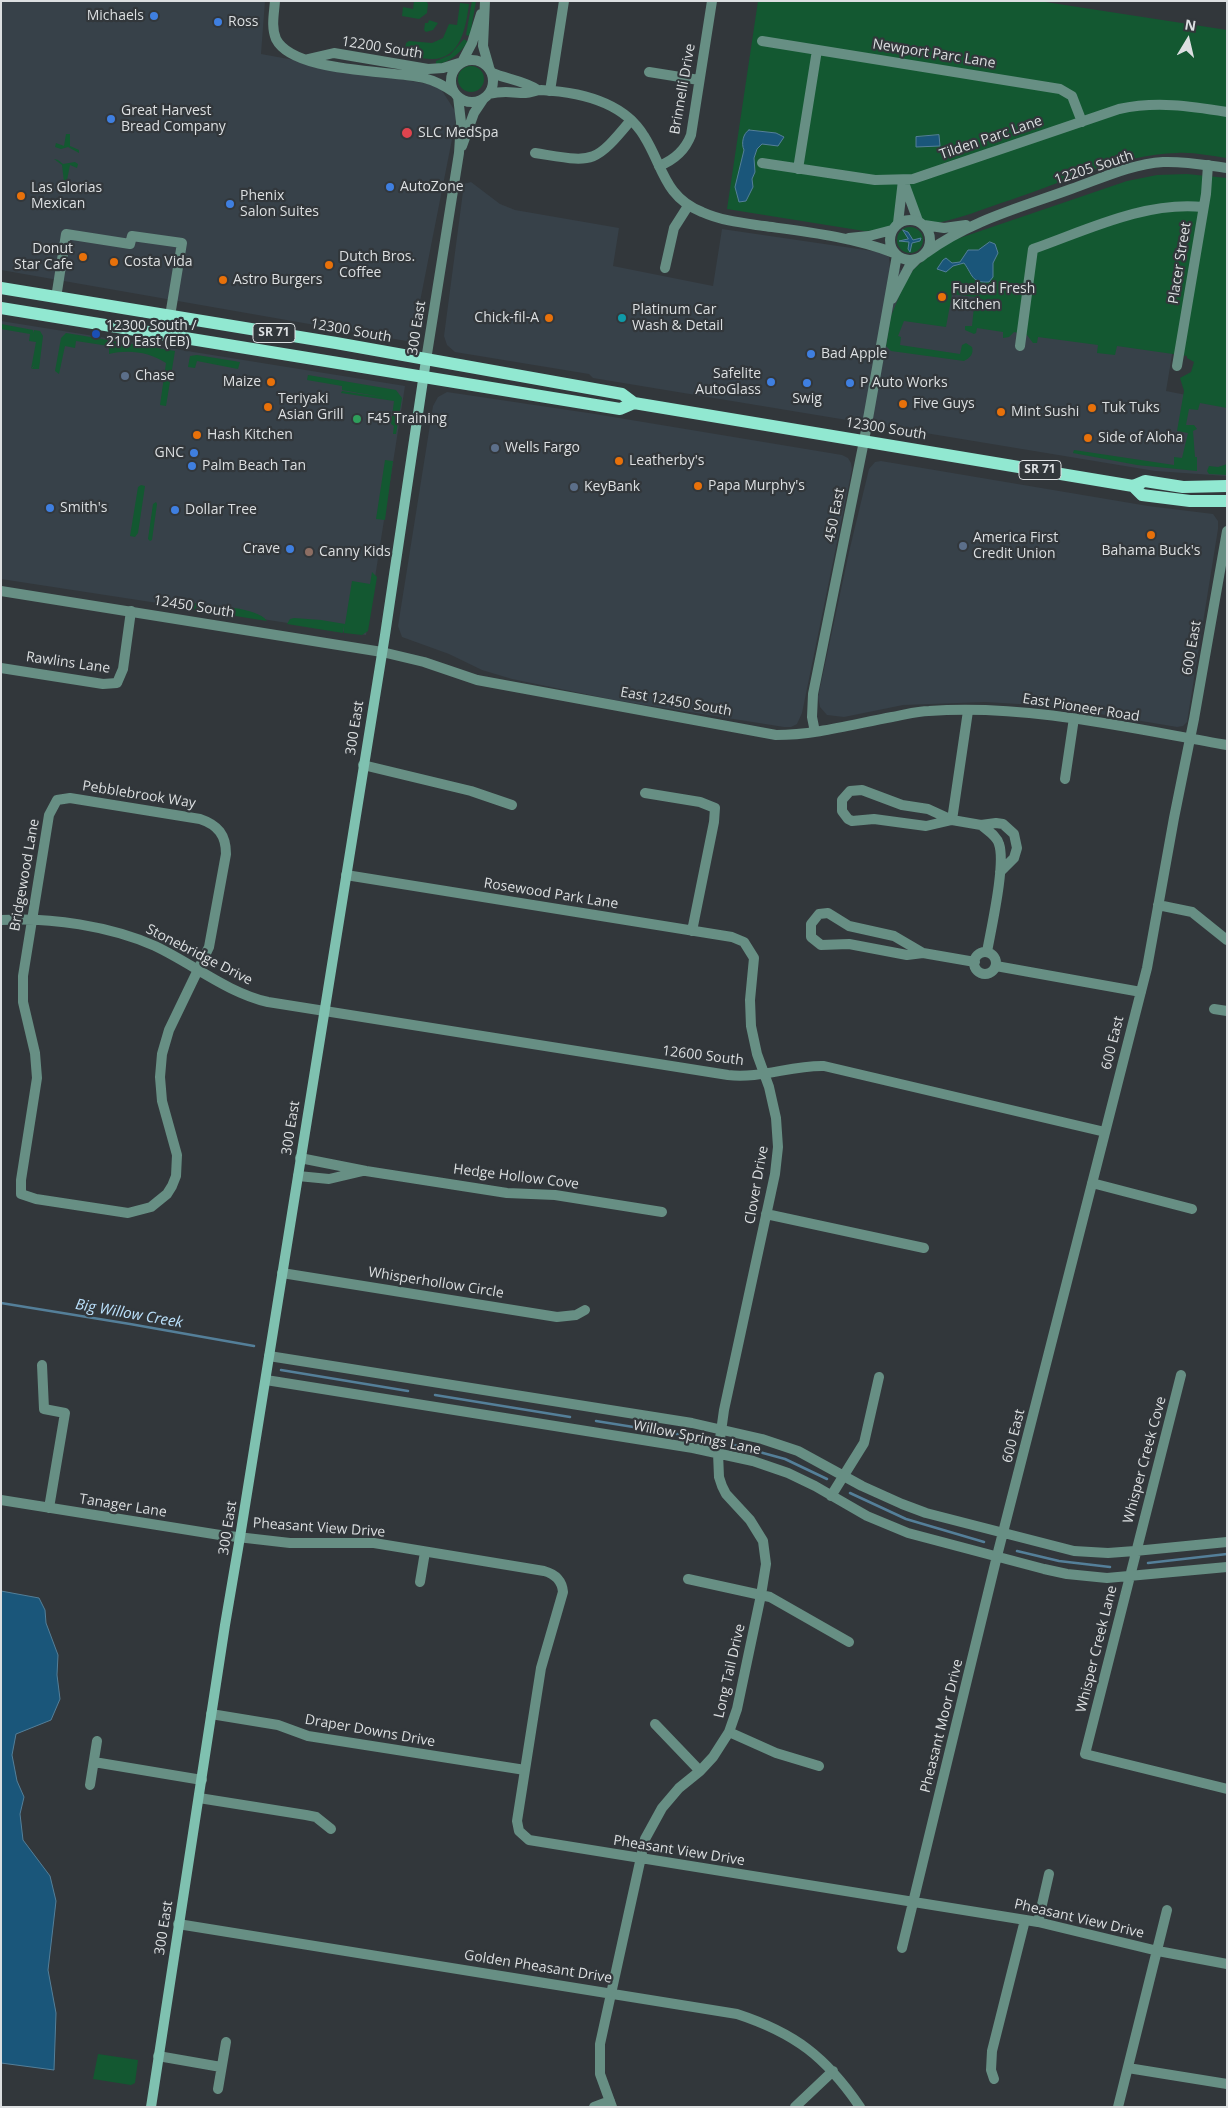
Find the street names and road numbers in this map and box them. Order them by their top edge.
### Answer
street label: 12200 South [340,33,424,63]
street label: Newport Parc Lane [871,36,997,72]
street label: Brinnelli Drive [667,42,699,136]
street label: Tilden Parc Lane [938,113,1044,163]
street label: 12205 South [1052,147,1136,189]
street label: Placer Street [1165,221,1195,305]
street label: 300 East [404,300,430,356]
street label: 12300 South [309,316,393,346]
road number: SR 71 [253,323,295,342]
street label: 12300 South [844,414,928,444]
road number: SR 71 [1019,460,1061,480]
street label: 450 East [822,486,848,544]
street label: 12450 South [152,592,236,622]
street label: 600 East [1179,620,1205,676]
street label: Rawlins Lane [25,649,111,677]
street label: East 12450 South [619,684,733,720]
street label: East Pioneer Road [1021,690,1141,726]
street label: 300 East [342,700,368,756]
street label: Pebblebrook Way [81,778,197,812]
street label: Bridgewood Lane [7,818,43,932]
street label: Rosewood Park Lane [483,875,619,913]
street label: Stonebridge Drive [143,921,255,989]
street label: 600 East [1098,1014,1128,1072]
street label: 12600 South [661,1043,745,1069]
street label: 300 East [278,1100,304,1156]
street label: Clover Drive [742,1145,772,1225]
street label: Hedge Hollow Cove [452,1161,580,1193]
street label: Whisperhollow Circle [367,1264,505,1302]
street label: Whisper Creek Cove [1120,1395,1170,1525]
street label: 600 East [999,1407,1029,1465]
street label: Willow Springs Lane [632,1417,762,1459]
street label: Tanager Lane [78,1491,168,1521]
street label: 300 East [215,1500,241,1556]
street label: Pheasant View Drive [252,1515,386,1541]
street label: Whisper Creek Lane [1073,1584,1121,1714]
street label: Long Tail Drive [711,1622,749,1720]
street label: Pheasant Moor Drive [917,1657,967,1795]
street label: Draper Downs Drive [304,1711,436,1751]
street label: Pheasant View Drive [612,1832,746,1870]
street label: Pheasant View Drive [1012,1896,1146,1942]
street label: 300 East [151,1900,177,1956]
street label: Golden Pheasant Drive [463,1947,613,1987]

